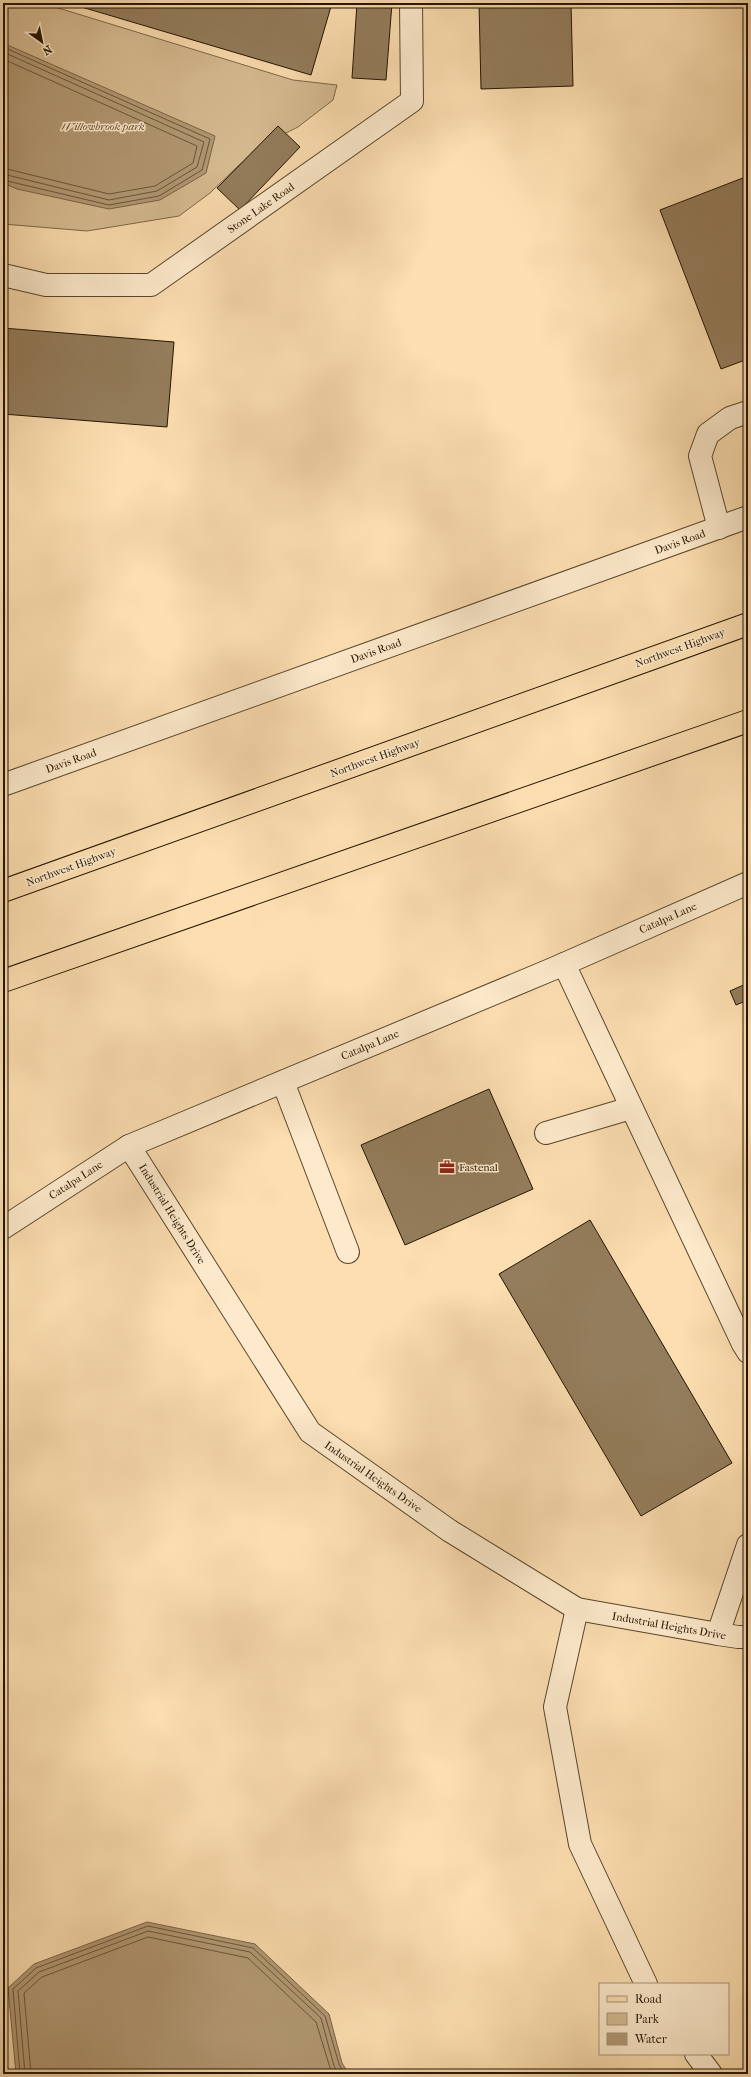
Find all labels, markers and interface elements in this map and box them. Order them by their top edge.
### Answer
north arrow [22,22,62,62]
text: N [40,42,54,58]
park label: Willowbrook park [61,120,145,133]
street label: Stone Lake Road [225,180,298,236]
street label: Davis Road [653,526,708,557]
street label: Northwest Highway [633,625,728,670]
street label: Davis Road [349,635,404,666]
street label: Northwest Highway [328,735,423,780]
street label: Davis Road [44,745,99,776]
street label: Northwest Highway [24,844,119,889]
street label: Catalpa Lane [637,899,699,936]
street label: Catalpa Lane [339,1027,401,1063]
street label: Catalpa Lane [47,1158,106,1202]
office icon: Fastenal [438,1158,456,1176]
place label: Fastenal [459,1161,498,1174]
street label: Industrial Heights Drive [136,1162,208,1267]
street label: Industrial Heights Drive [322,1439,425,1516]
street label: Industrial Heights Drive [611,1610,728,1643]
legend [599,1983,729,2055]
text: Road [635,1992,662,2006]
text: Park [635,2012,660,2026]
text: Water [634,2032,668,2046]

